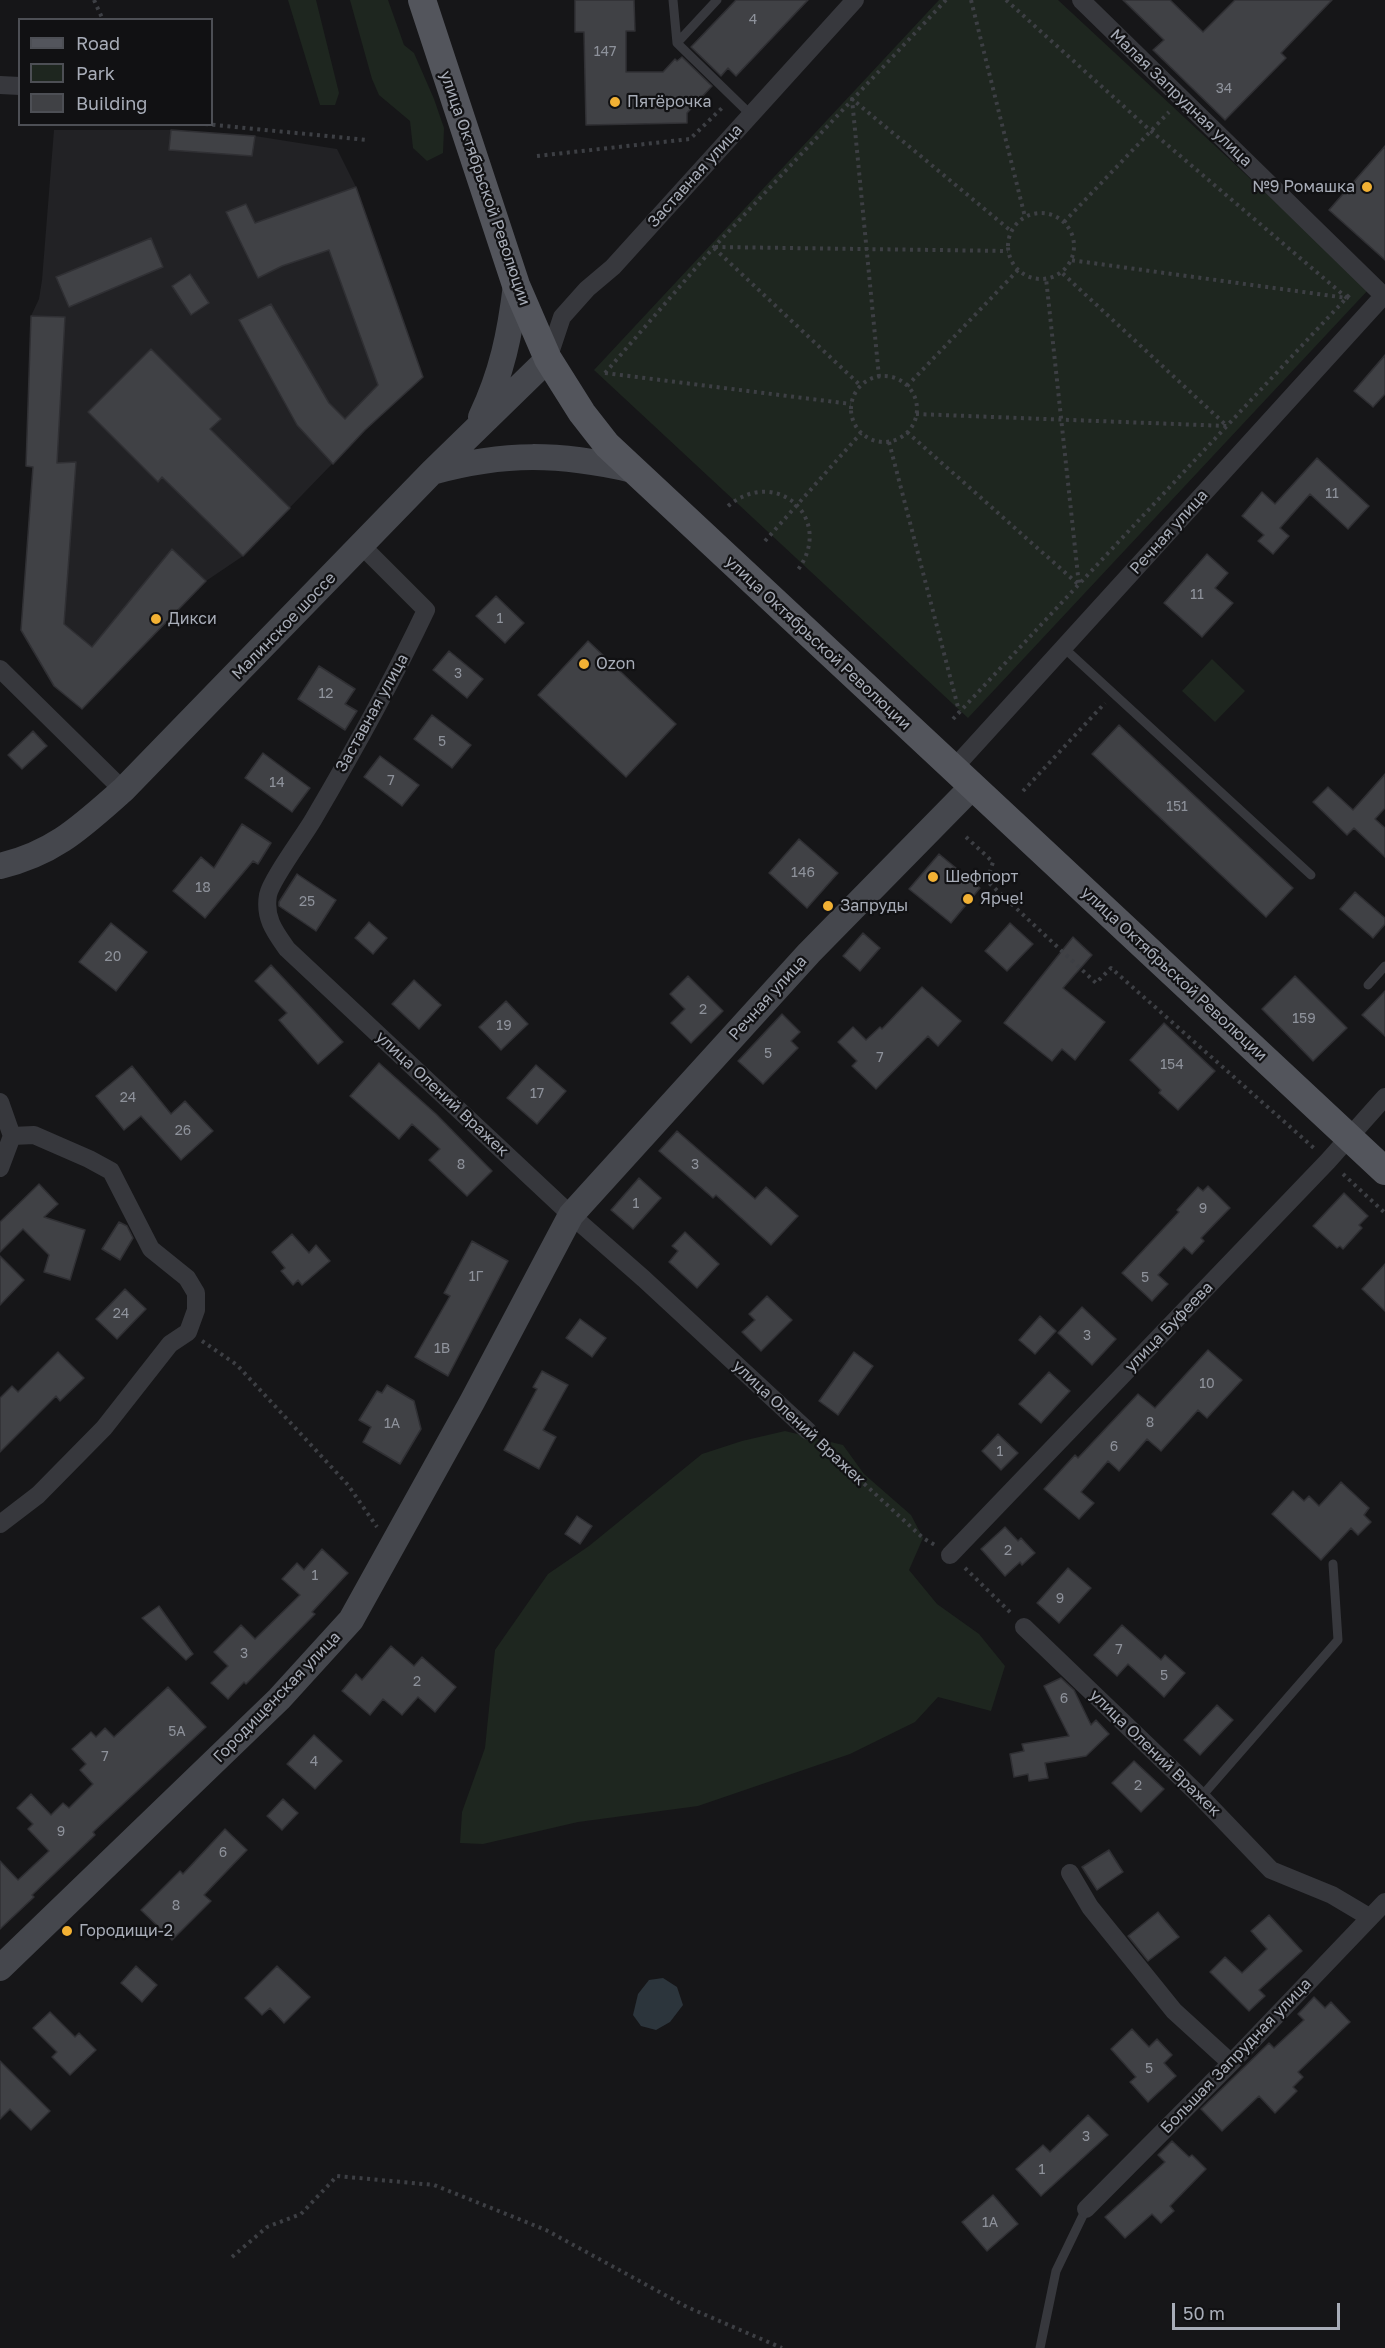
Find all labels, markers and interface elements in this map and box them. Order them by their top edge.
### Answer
house number: 4 [749,12,757,28]
legend [18,18,213,126]
street label: Малая Запрудная улица [1106,25,1256,171]
text: Road [76,32,120,54]
house number: 147 [594,44,616,60]
text: Park [76,62,115,84]
street label: улица Октябрьской Революции [436,68,534,308]
house number: 34 [1216,81,1232,97]
text: Building [76,92,147,114]
place label: Пятёрочка [627,92,711,112]
marker: Пятёрочка [608,95,622,109]
street label: Заставная улица [644,120,746,232]
place label: №9 Ромашка [1252,177,1355,197]
marker: №9 Ромашка [1360,180,1374,194]
street label: Речная улица [1126,486,1212,578]
house number: 11 [1325,486,1339,502]
street label: улица Октябрьской Революции [721,552,915,734]
street label: Малинское шоссе [228,568,340,684]
house number: 11 [1190,587,1204,603]
place label: Дикси [168,609,217,629]
house number: 1 [497,611,503,627]
marker: Дикси [149,612,163,626]
street label: Заставная улица [332,650,412,776]
place label: Ozon [596,654,635,674]
marker: Ozon [577,657,591,671]
house number: 3 [454,666,462,682]
house number: 12 [319,686,333,702]
house number: 5 [438,734,446,750]
house number: 7 [387,773,395,789]
house number: 14 [269,775,285,791]
house number: 151 [1166,799,1188,815]
house number: 146 [791,865,815,881]
place label: Шефпорт [945,867,1018,887]
marker: Шефпорт [926,870,940,884]
house number: 18 [195,880,211,896]
street label: улица Октябрьской Революции [1077,883,1271,1065]
place label: Ярче! [980,889,1024,909]
marker: Ярче! [961,892,975,906]
house number: 25 [299,894,315,910]
place label: Запруды [840,896,908,916]
marker: Запруды [821,899,835,913]
house number: 20 [105,949,121,965]
street label: Речная улица [725,952,811,1044]
house number: 2 [699,1002,707,1018]
house number: 159 [1292,1011,1316,1027]
house number: 19 [496,1018,512,1034]
street label: улица Олений Вражек [372,1027,512,1161]
house number: 5 [764,1046,772,1062]
house number: 7 [876,1050,884,1066]
house number: 154 [1160,1057,1184,1073]
house number: 17 [530,1086,544,1102]
house number: 24 [120,1090,136,1106]
house number: 26 [175,1123,191,1139]
house number: 8 [457,1157,465,1173]
house number: 3 [691,1157,699,1173]
house number: 1 [633,1196,639,1212]
house number: 9 [1199,1201,1207,1217]
house number: 1Г [469,1269,483,1285]
house number: 5 [1141,1270,1149,1286]
street label: улица Буфеева [1121,1278,1217,1376]
house number: 24 [113,1306,129,1322]
house number: 3 [1083,1328,1091,1344]
house number: 1В [434,1341,450,1357]
street label: улица Олений Вражек [729,1356,869,1490]
house number: 10 [1199,1376,1215,1392]
house number: 8 [1146,1415,1154,1431]
house number: 1А [384,1416,400,1432]
house number: 6 [1110,1439,1118,1455]
house number: 1 [997,1444,1003,1460]
house number: 2 [1004,1543,1012,1559]
house number: 1 [312,1568,318,1584]
house number: 9 [1056,1591,1064,1607]
street label: Городищенская улица [209,1627,345,1767]
house number: 7 [1115,1642,1123,1658]
house number: 3 [240,1646,248,1662]
house number: 5 [1160,1668,1168,1684]
house number: 2 [413,1674,421,1690]
street label: улица Олений Вражек [1085,1685,1225,1821]
house number: 6 [1060,1691,1068,1707]
house number: 5А [168,1724,186,1740]
house number: 7 [101,1749,109,1765]
house number: 4 [310,1754,318,1770]
house number: 2 [1134,1778,1142,1794]
house number: 9 [57,1824,65,1840]
house number: 6 [219,1845,227,1861]
house number: 8 [172,1898,180,1914]
place label: Городищи-2 [79,1921,173,1941]
marker: Городищи-2 [60,1924,74,1938]
street label: Большая Запрудная улица [1157,1974,1315,2138]
house number: 5 [1145,2061,1153,2077]
house number: 3 [1082,2129,1090,2145]
house number: 1 [1039,2162,1045,2178]
house number: 1А [982,2215,998,2231]
scale bar [1175,2291,1343,2329]
text: 50 m [1183,2302,1225,2324]

